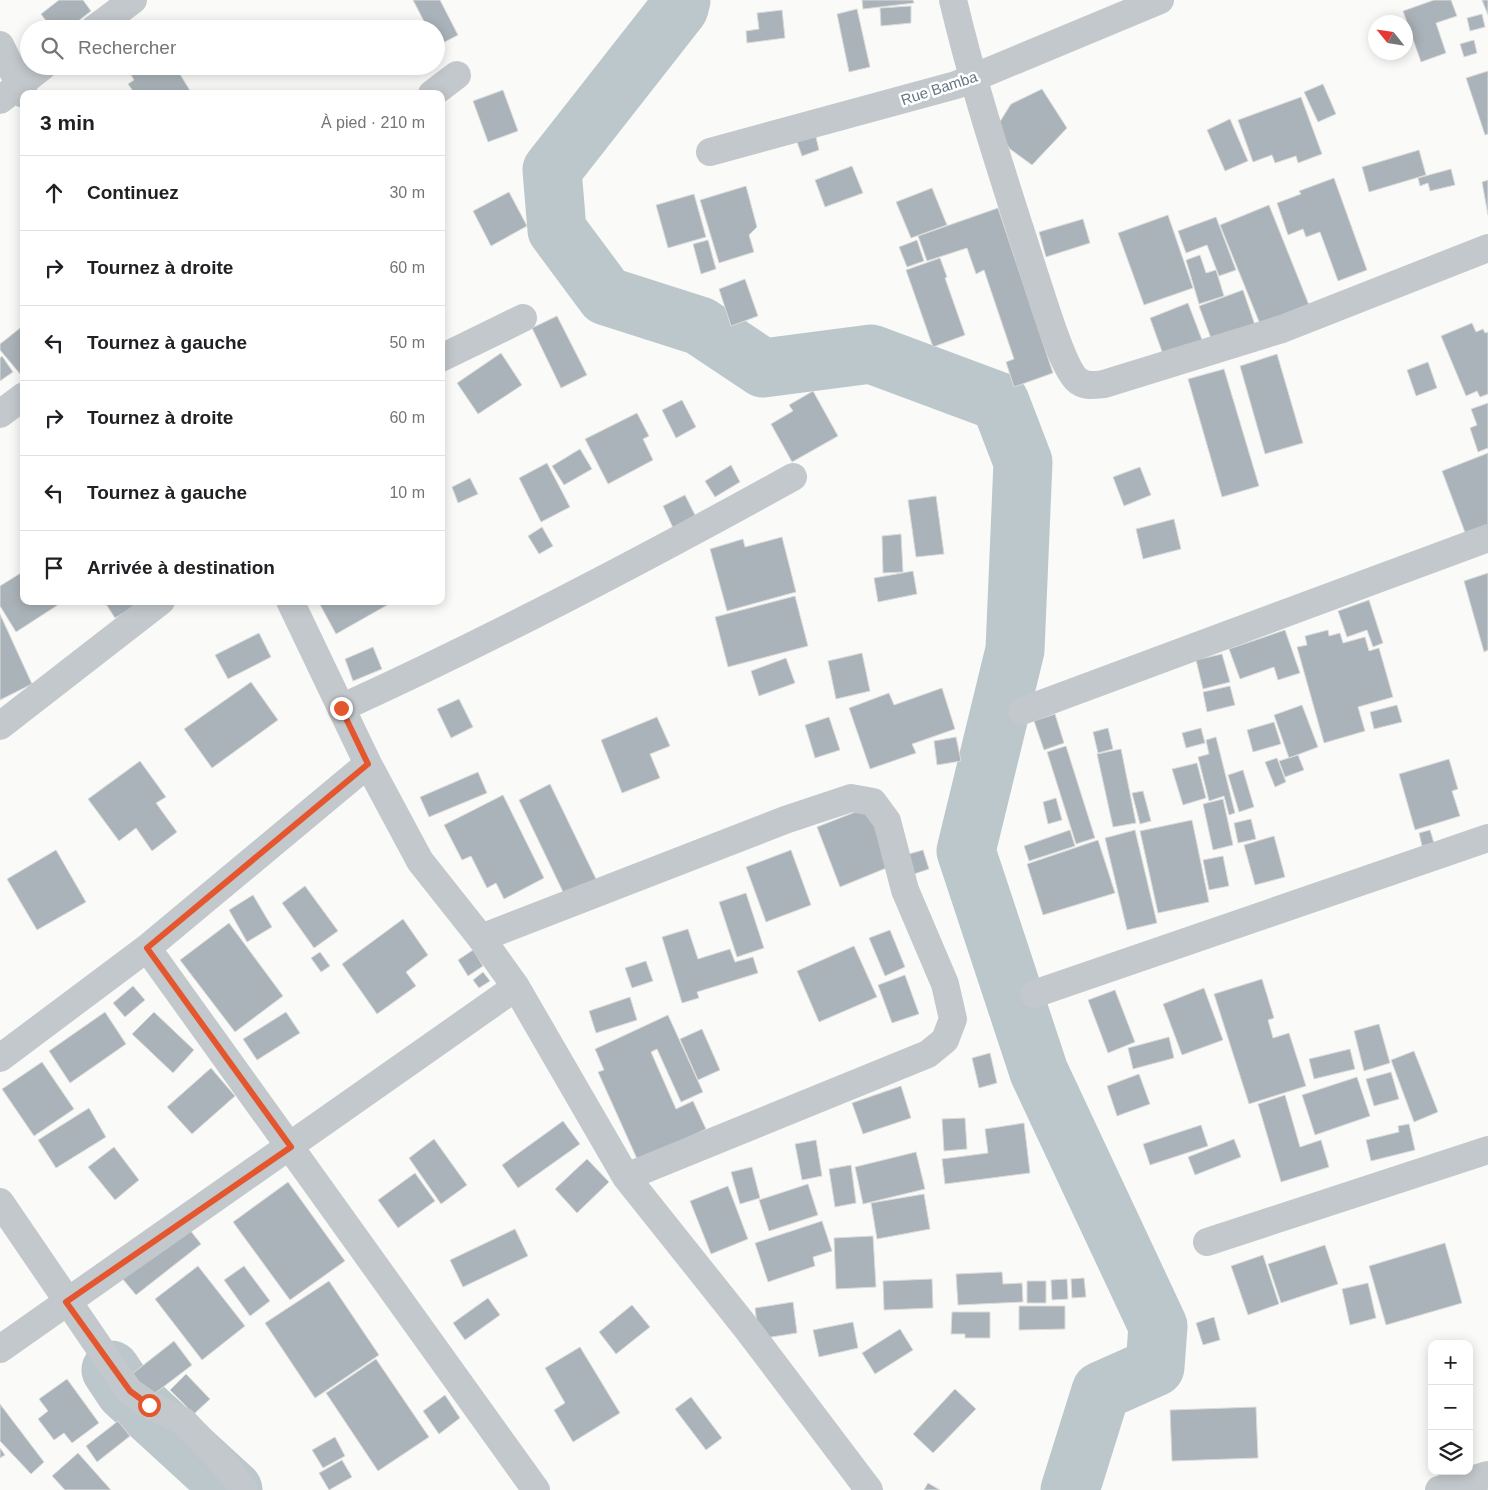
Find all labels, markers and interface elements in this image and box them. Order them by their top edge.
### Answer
north arrow [1368,15,1413,60]
search box [20,20,445,75]
icon: search [38,34,66,62]
text: Rechercher [78,37,176,58]
street label: Rue Bamba [899,67,980,108]
text: 3 min [40,111,95,134]
text: À pied · 210 m [321,114,425,131]
icon: ahead [40,179,68,207]
text: Continuez [87,182,179,203]
text: 30 m [389,184,425,201]
icon: right [40,254,68,282]
text: Tournez à droite [87,257,233,278]
text: 60 m [389,259,425,276]
icon: left [40,329,68,357]
text: Tournez à gauche [87,332,247,353]
text: 50 m [389,334,425,351]
icon: right [40,404,68,432]
text: Tournez à droite [87,407,233,428]
text: 60 m [389,409,425,426]
icon: left [40,479,68,507]
text: Tournez à gauche [87,482,247,503]
text: 10 m [389,484,425,501]
icon: arrive [40,554,68,582]
text: Arrivée à destination [87,557,275,578]
route end [330,697,353,720]
map controls [1428,1340,1473,1475]
button: + [1428,1340,1473,1385]
button: − [1428,1385,1473,1430]
route start [138,1394,161,1417]
button: layers [1428,1430,1473,1475]

